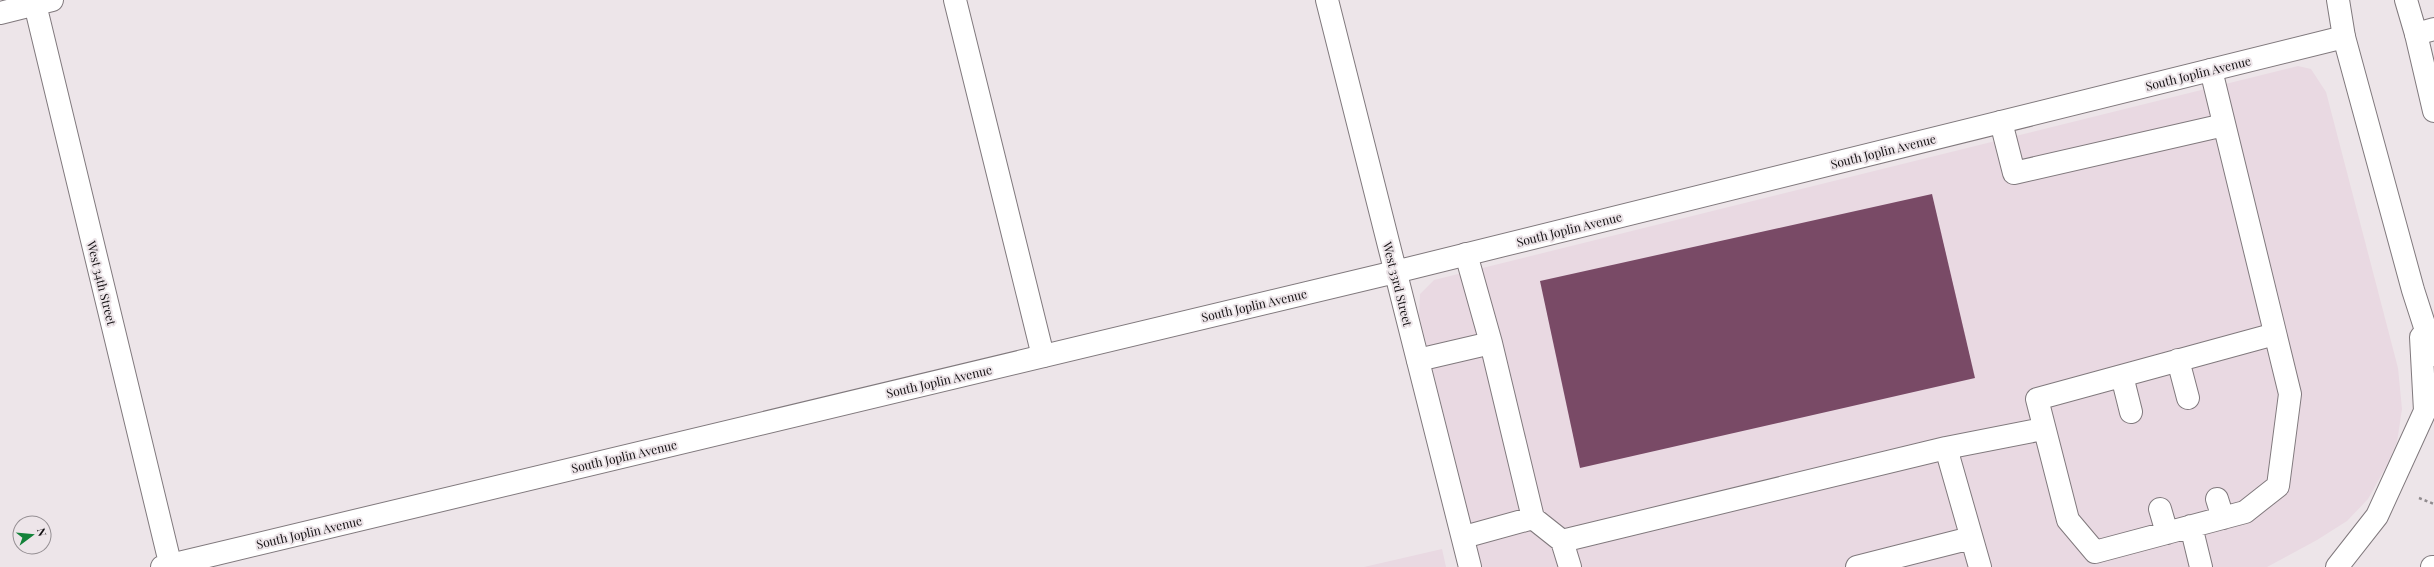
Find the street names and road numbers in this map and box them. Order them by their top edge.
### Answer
street label: South Joplin Avenue [2144,52,2252,94]
street label: South Joplin Avenue [1829,130,1937,172]
street label: South Joplin Avenue [1515,208,1623,250]
street label: West 34th Street [84,238,120,328]
street label: West 33rd Street [1380,239,1416,329]
street label: South Joplin Avenue [1200,285,1308,325]
street label: South Joplin Avenue [885,361,993,401]
street label: South Joplin Avenue [570,436,678,476]
street label: South Joplin Avenue [255,512,363,552]

